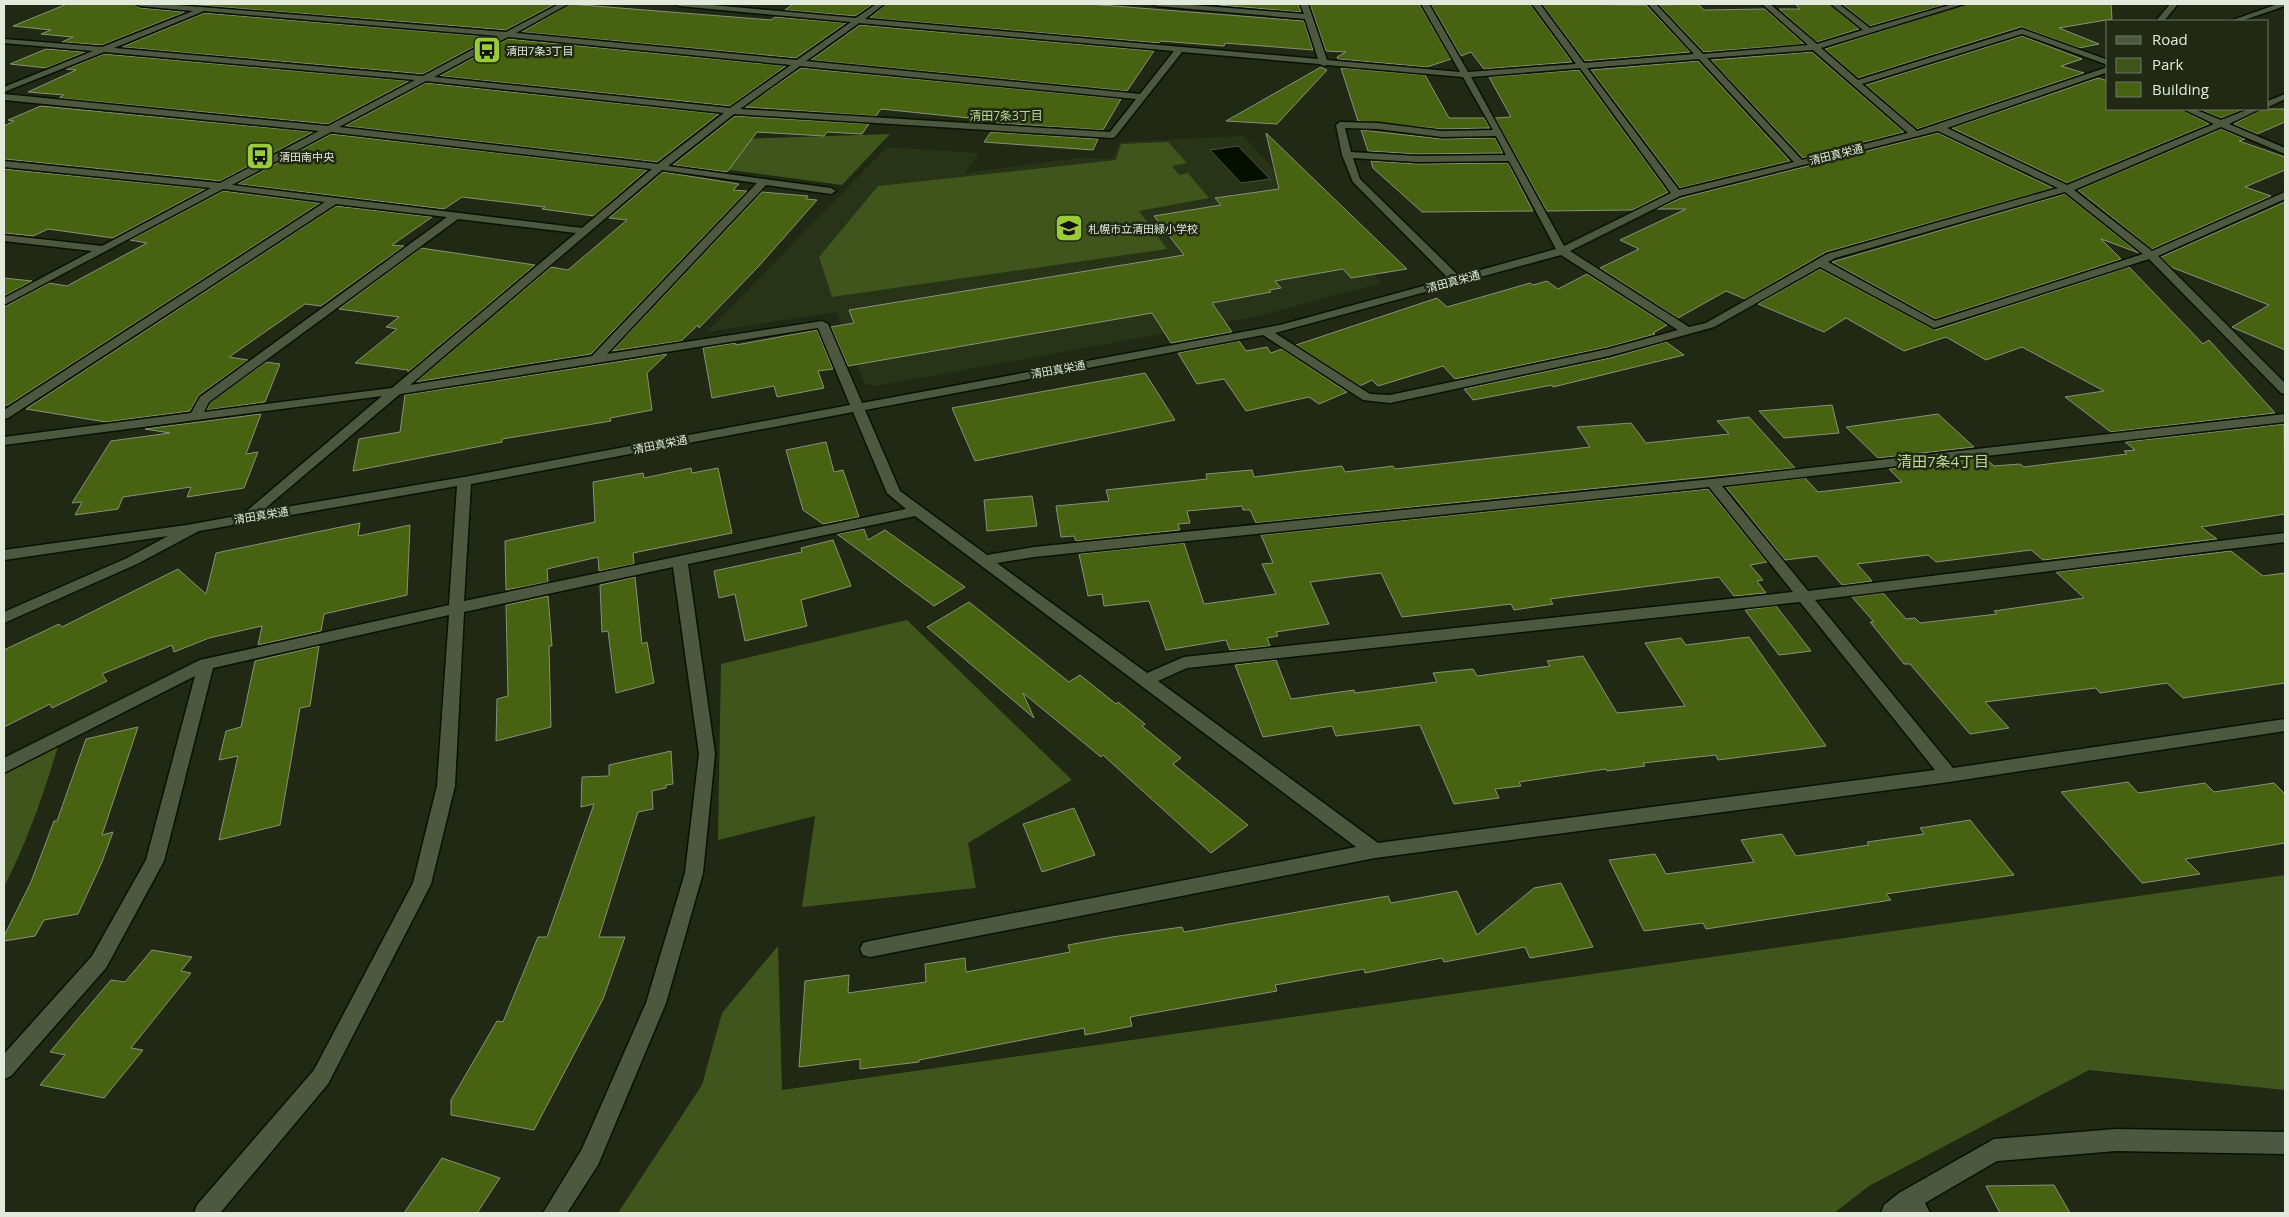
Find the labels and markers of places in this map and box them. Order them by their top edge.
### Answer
bus stop icon: 清田7条3丁目 [472,35,502,65]
place label: 清田7条3丁目 [506,43,574,58]
bus stop icon: 清田南中央 [245,141,275,171]
place label: 清田南中央 [279,149,335,164]
school or university icon: 札幌市立清田緑小学校 [1054,213,1084,243]
place label: 札幌市立清田緑小学校 [1088,221,1198,236]

